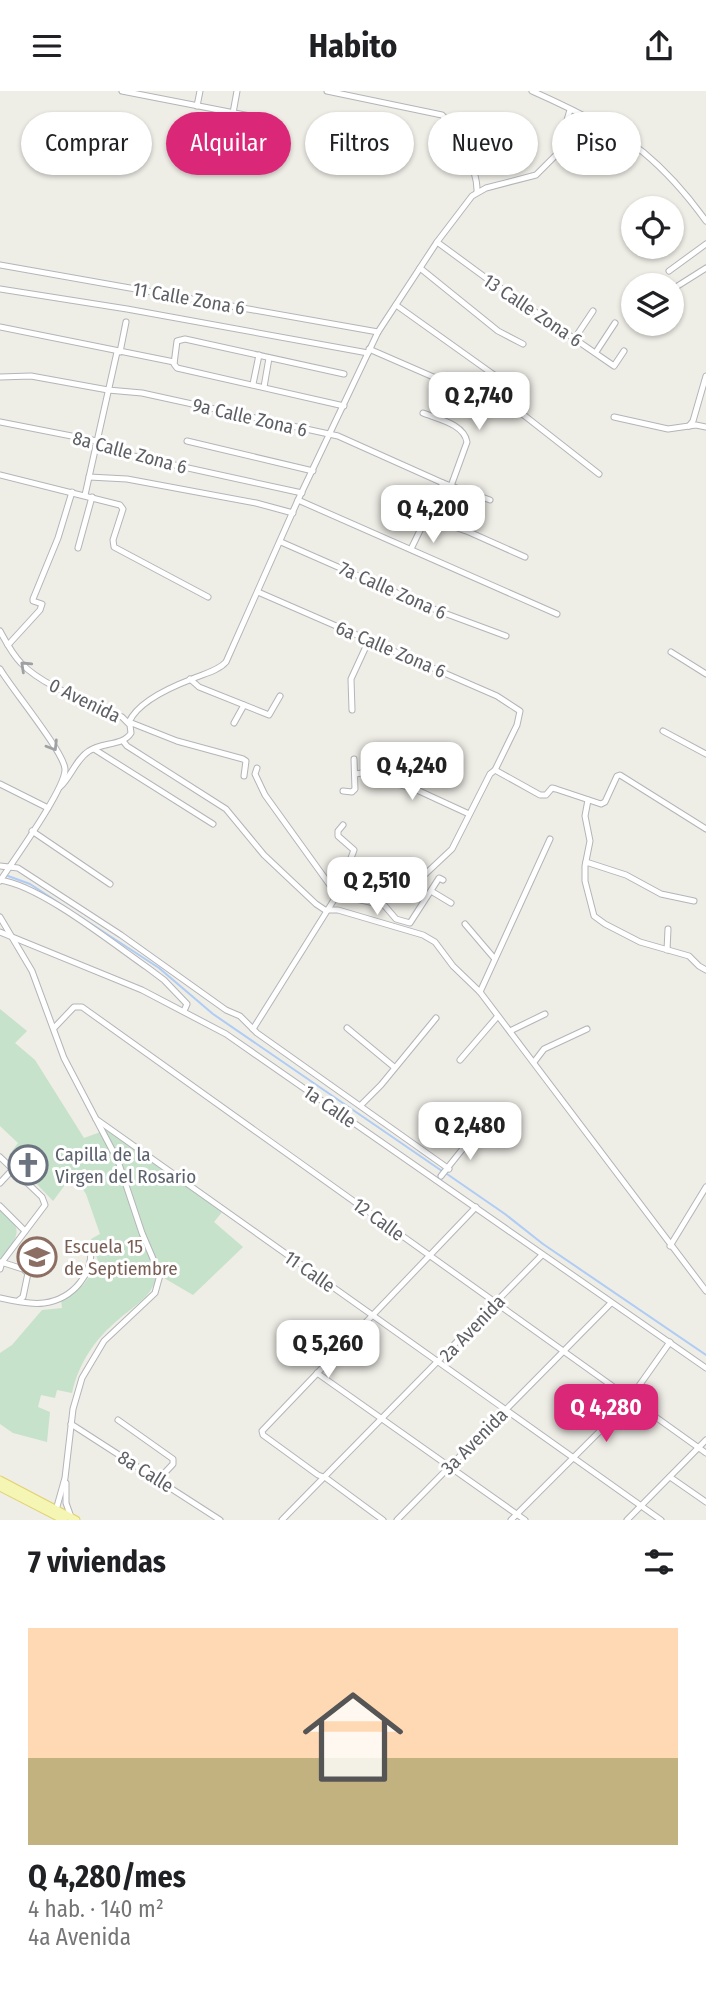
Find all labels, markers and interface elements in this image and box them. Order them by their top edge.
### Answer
icon: menu [28,27,66,65]
text: Habito [309,27,397,65]
icon: share [640,27,678,65]
chip: Comprar [21,112,152,175]
chip: Alquilar [166,112,291,175]
chip: Filtros [305,112,414,175]
chip: Nuevo [428,112,538,175]
chip: Piso [552,112,641,175]
map controls [621,196,684,336]
button: locate [621,196,684,259]
street label: 13 Calle Zona 6 [479,269,587,352]
button: layers [621,273,684,336]
street label: 11 Calle Zona 6 [131,277,247,320]
pin: Q 2,740 [414,373,544,432]
text: Q 2,740 [445,381,513,409]
street label: 9a Calle Zona 6 [190,393,309,442]
street label: 8a Calle Zona 6 [70,426,190,479]
pin: Q 4,200 [368,485,498,545]
text: Q 4,200 [397,494,469,522]
street label: 7a Calle Zona 6 [336,557,450,624]
street label: 6a Calle Zona 6 [332,616,449,683]
one-way arrow [20,661,33,674]
street label: 0 Avenida [45,673,124,728]
one-way arrow [44,738,57,751]
pin: Q 4,240 [347,743,477,802]
text: Q 4,240 [377,751,447,779]
pin: Q 2,510 [312,857,442,917]
text: Q 2,510 [343,866,411,894]
street label: 1a Calle [299,1080,361,1133]
pin: Q 2,480 [405,1103,535,1162]
text: Q 2,480 [434,1111,506,1139]
place label: Capilla de la Virgen del Rosario [55,1143,196,1188]
church icon: Capilla de la Virgen del Rosario [7,1144,49,1186]
street label: 12 Calle [348,1193,409,1246]
place label: Escuela 15 de Septiembre [64,1235,178,1280]
school or university icon: Escuela 15 de Septiembre [16,1236,58,1278]
street label: 11 Calle [280,1246,340,1297]
street label: 2a Avenida [435,1290,510,1367]
pin: Q 5,260 [263,1321,393,1380]
text: Q 5,260 [292,1329,364,1357]
pin: Q 4,280 [541,1385,671,1444]
text: Q 4,280 [570,1393,642,1421]
street label: 3a Avenida [436,1403,512,1479]
street label: 8a Calle [114,1445,178,1497]
icon: filters [640,1543,678,1581]
text: 7 viviendas [28,1544,166,1580]
icon: home [290,1674,416,1800]
text: Q 4,280/mes [28,1859,186,1895]
text: 4 hab. · 140 m² [28,1895,164,1923]
text: 4a Avenida [28,1923,131,1951]

